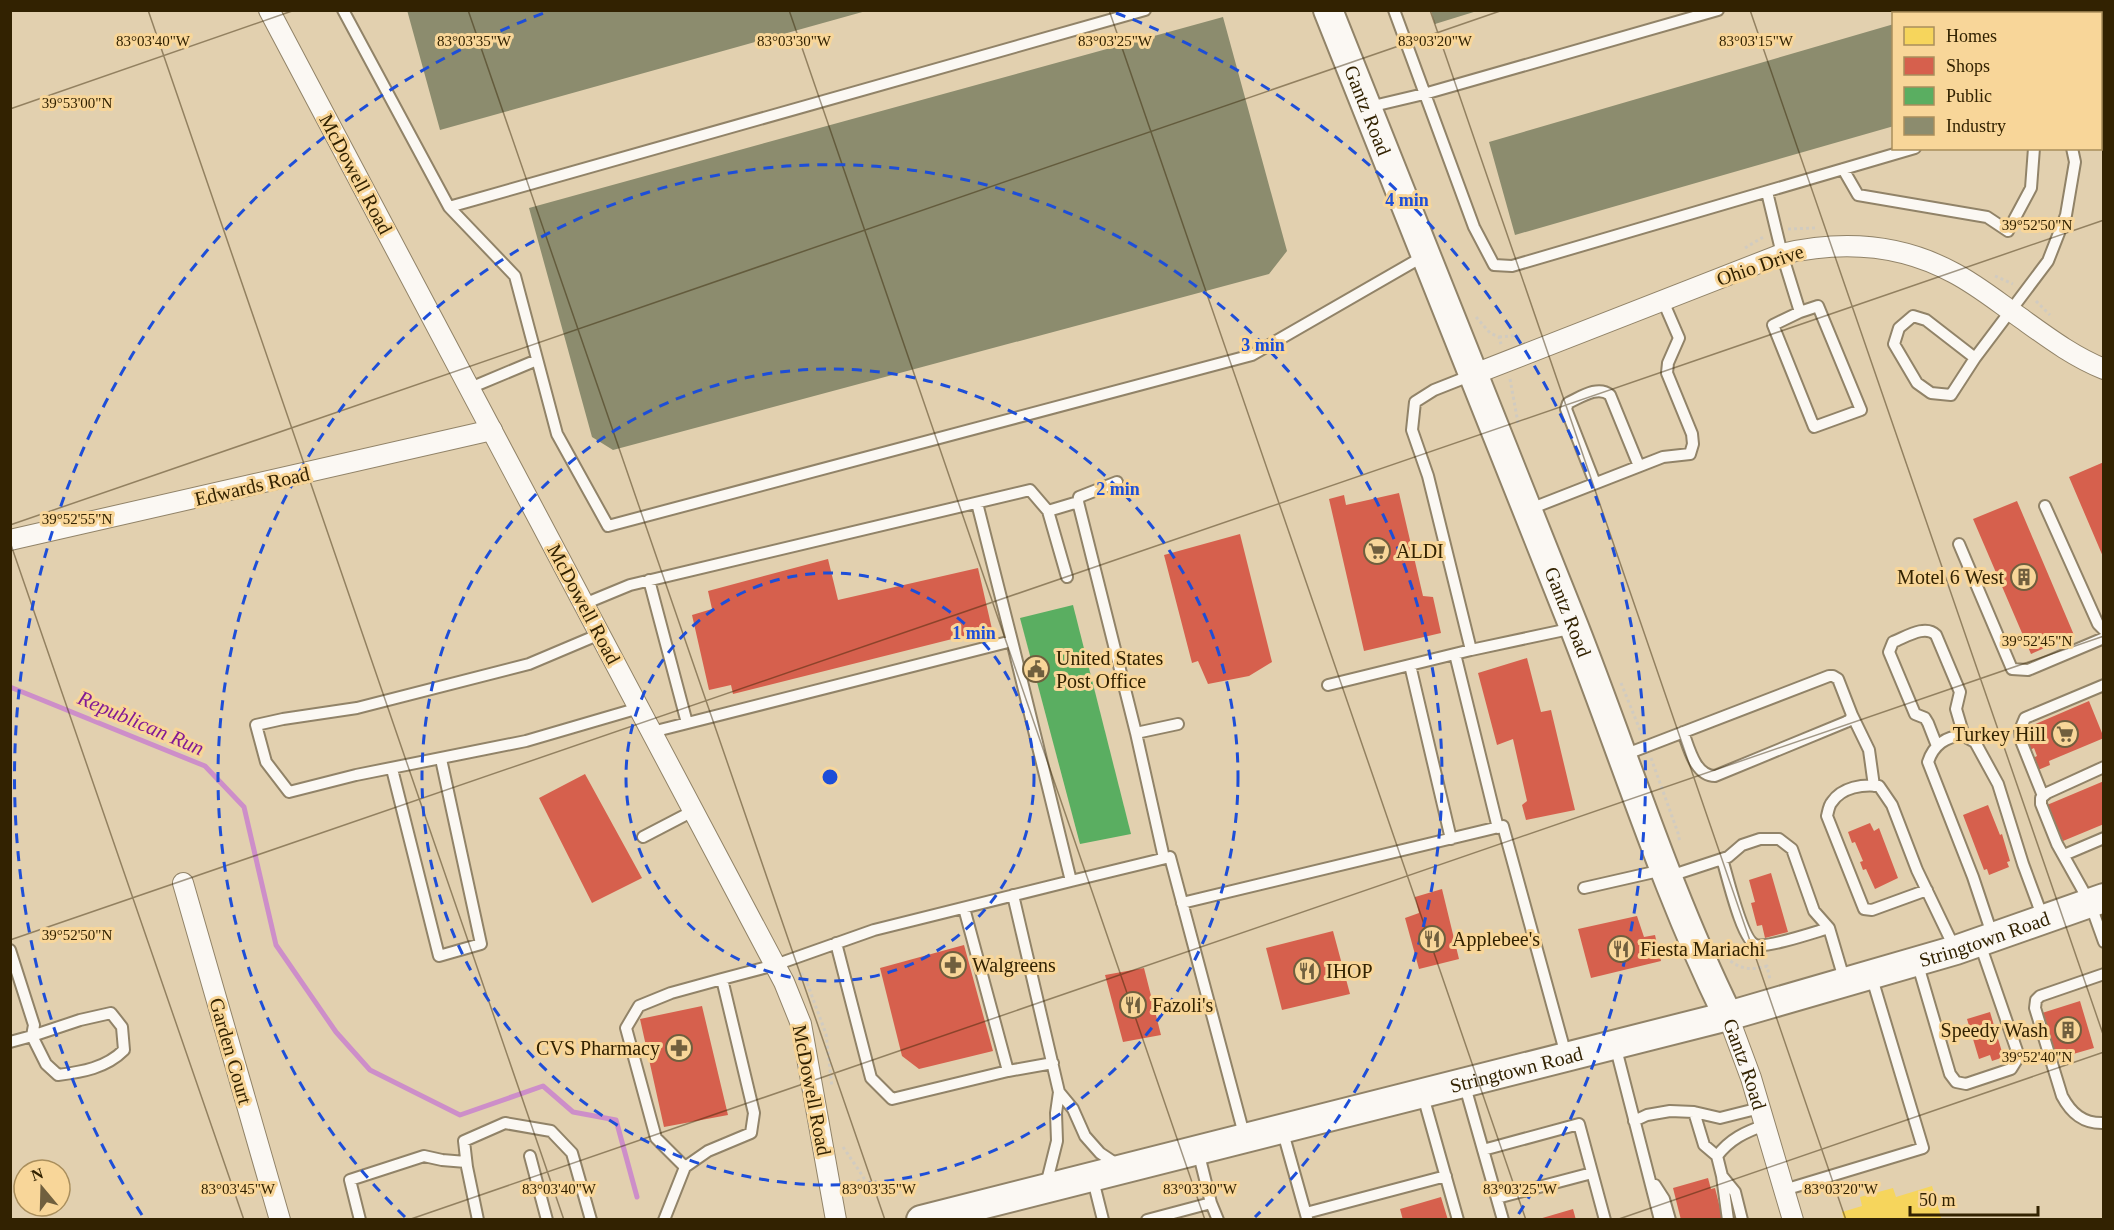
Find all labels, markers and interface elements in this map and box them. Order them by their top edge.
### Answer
legend [1892,12,2102,150]
text: Homes [1946,26,1997,46]
text: 83°03'40"W [116,33,191,49]
text: 83°03'35"W [437,33,512,49]
text: 83°03'30"W [757,33,832,49]
text: 83°03'25"W [1078,33,1153,49]
text: 83°03'20"W [1398,33,1473,49]
text: 83°03'15"W [1719,33,1794,49]
text: Shops [1946,56,1990,76]
street label: Gantz Road [1340,62,1396,159]
text: Public [1946,86,1992,106]
text: 39°53'00"N [42,95,112,111]
street label: McDowell Road [315,110,397,238]
text: Industry [1946,116,2006,136]
text: 4 min [1385,190,1429,210]
text: 39°52'50"N [2002,217,2072,233]
street label: Ohio Drive [1714,240,1806,290]
text: 3 min [1241,335,1285,355]
street label: Edwards Road [192,462,312,510]
text: 2 min [1096,479,1140,499]
text: 39°52'55"N [42,511,112,527]
supermarket icon: ALDI [1362,536,1392,566]
street label: McDowell Road [543,540,625,668]
place label: ALDI [1396,540,1444,562]
building icon: Motel 6 West [2009,562,2039,592]
street label: Gantz Road [1540,564,1596,660]
place label: Motel 6 West [1897,566,2004,588]
text: 1 min [952,623,996,643]
text: 39°52'45"N [2002,633,2072,649]
place label: United States Post Office [1056,647,1163,692]
public building icon: United States Post Office [1021,654,1051,684]
water label: Republican Run [73,685,208,760]
supermarket icon: Turkey Hill [2050,719,2080,749]
place label: Turkey Hill [1953,723,2046,746]
centre of rings [820,767,840,787]
street label: Stringtown Road [1917,907,2052,971]
restaurant icon: Applebee's [1417,924,1447,954]
text: 39°52'50"N [42,927,112,943]
place label: Applebee's [1452,928,1540,951]
restaurant icon: Fiesta Mariachi [1606,934,1636,964]
place label: Fiesta Mariachi [1640,938,1765,960]
pharmacy icon: Walgreens [938,950,968,980]
place label: Walgreens [972,954,1056,977]
restaurant icon: IHOP [1292,956,1322,986]
place label: IHOP [1326,960,1373,982]
restaurant icon: Fazoli's [1118,990,1148,1020]
place label: Fazoli's [1152,994,1214,1016]
street label: Garden Court [205,995,257,1107]
street label: Gantz Road [1719,1015,1771,1112]
building icon: Speedy Wash [2053,1015,2083,1045]
place label: Speedy Wash [1941,1019,2048,1042]
street label: McDowell Road [789,1023,835,1157]
pharmacy icon: CVS Pharmacy [664,1033,694,1063]
place label: CVS Pharmacy [536,1037,660,1060]
street label: Stringtown Road [1448,1042,1585,1097]
text: 39°52'40"N [2002,1049,2072,1065]
north arrow [12,1158,72,1218]
text: N [29,1164,46,1184]
scale bar [1910,1179,2038,1217]
text: 83°03'45"W [201,1181,276,1197]
text: 83°03'40"W [522,1181,597,1197]
text: 83°03'35"W [842,1181,917,1197]
text: 83°03'30"W [1163,1181,1238,1197]
text: 83°03'25"W [1483,1181,1558,1197]
text: 83°03'20"W [1804,1181,1879,1197]
text: 50 m [1919,1190,1956,1210]

